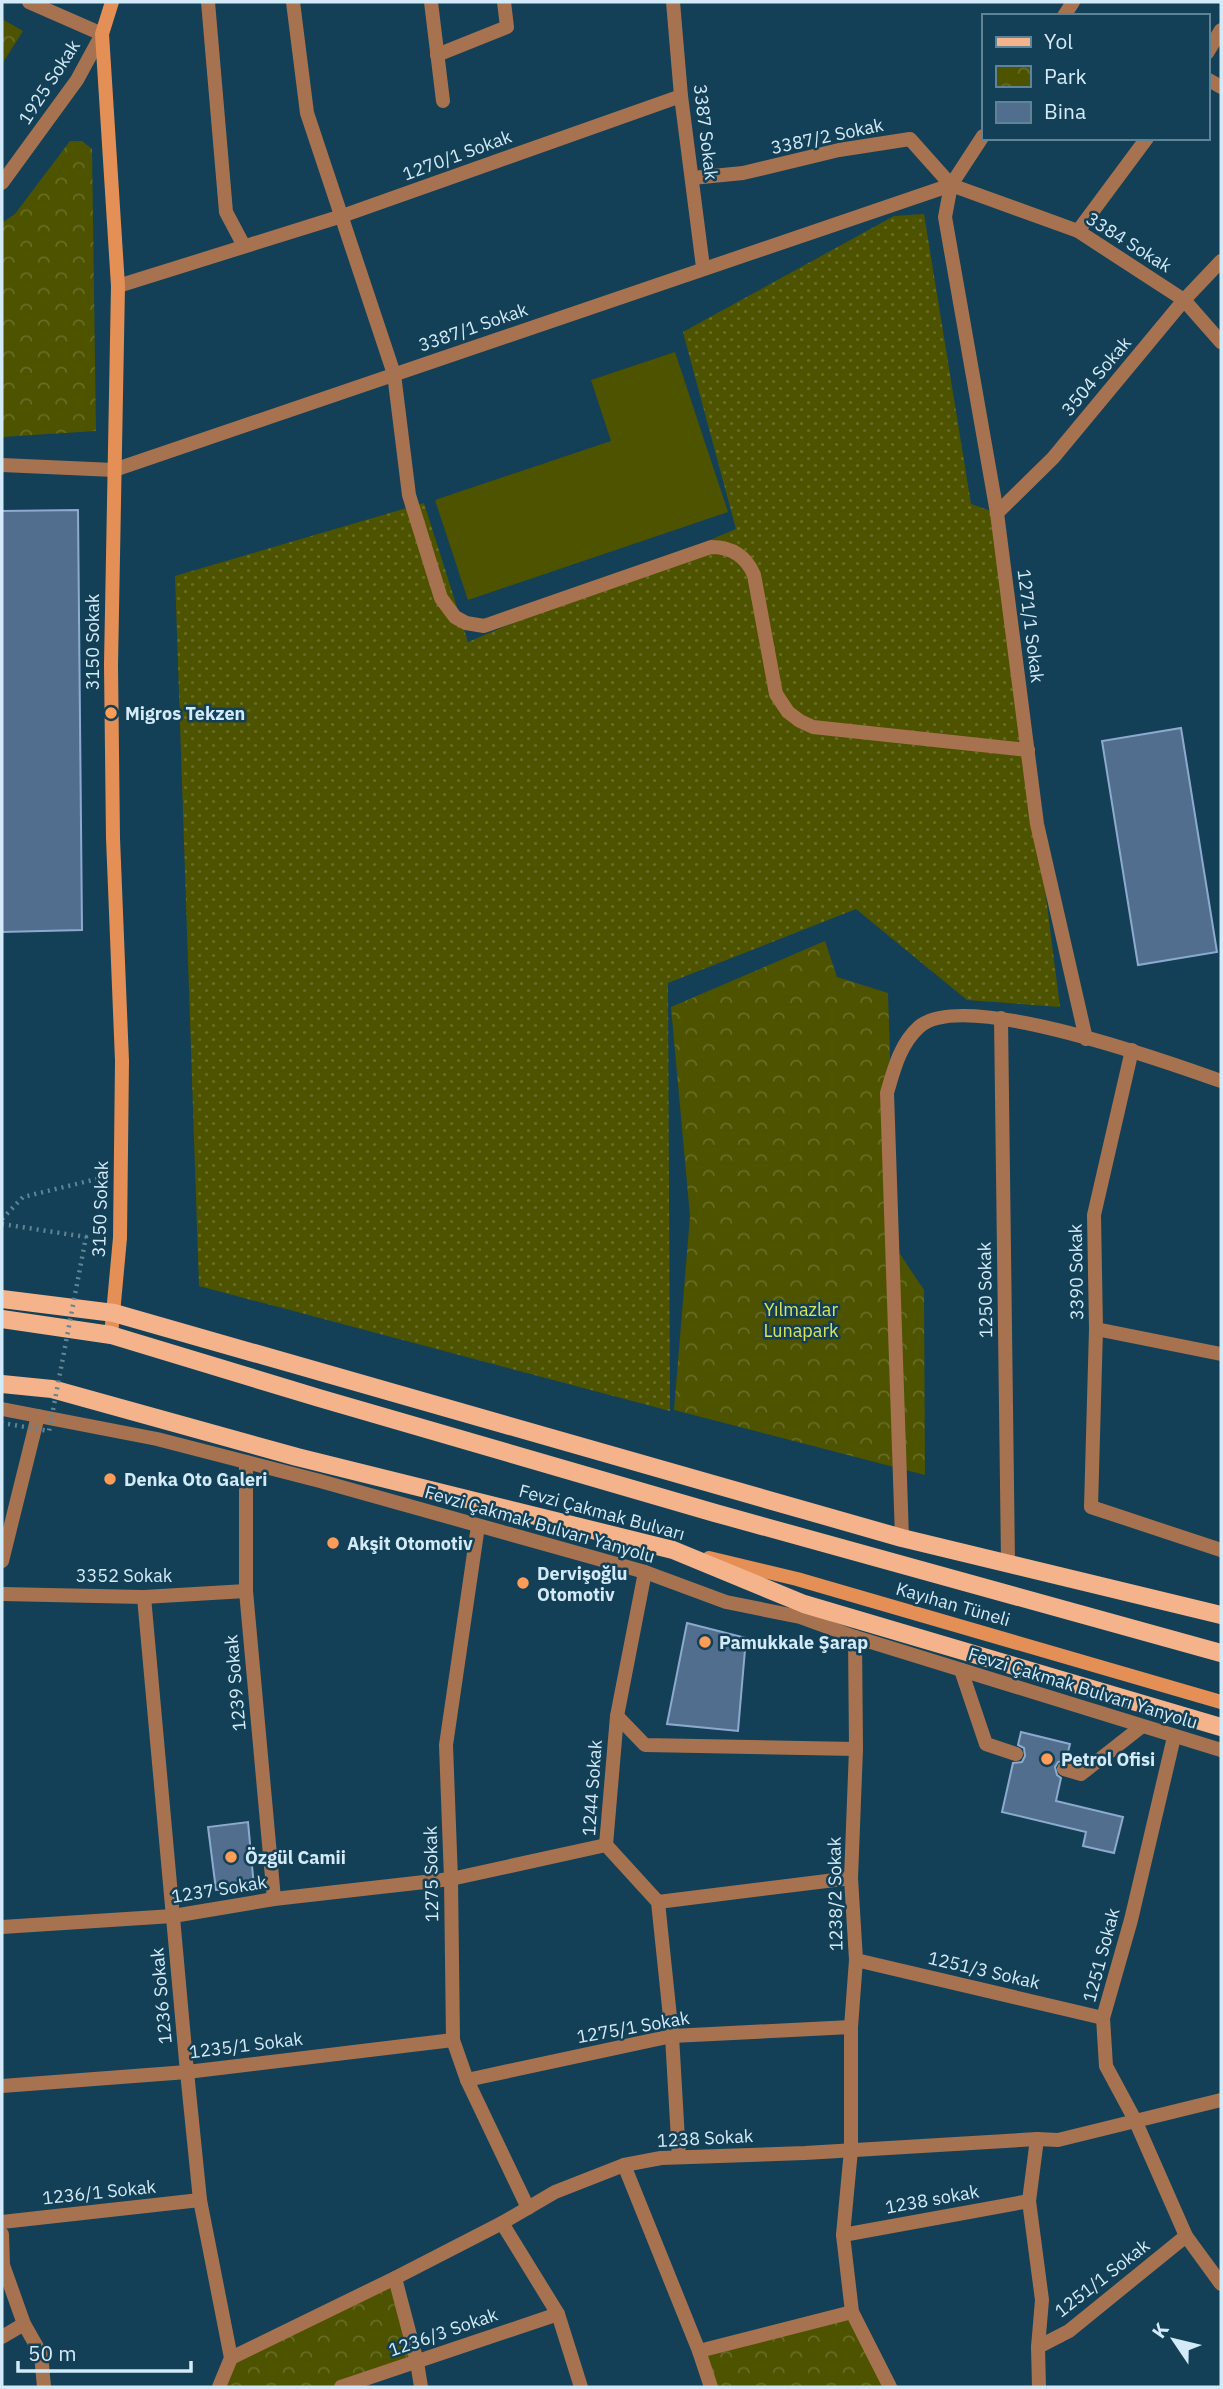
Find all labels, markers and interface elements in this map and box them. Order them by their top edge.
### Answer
legend [982,14,1209,140]
text: Yol [1044,27,1073,55]
street label: 1925 Sokak [13,35,85,129]
text: Park [1044,62,1087,90]
street label: 3387 Sokak [689,83,723,182]
text: Bina [1044,97,1086,125]
street label: 3387/2 Sokak [769,113,886,159]
street label: 1270/1 Sokak [399,124,515,185]
street label: 3384 Sokak [1082,207,1176,278]
street label: 3387/1 Sokak [415,297,531,356]
street label: 3504 Sokak [1056,331,1136,420]
street label: 1271/1 Sokak [1013,568,1049,685]
street label: 3150 Sokak [81,593,104,690]
place label: Migros Tekzen [125,702,245,725]
marker: Migros Tekzen [103,705,119,721]
street label: 3150 Sokak [87,1160,113,1258]
street label: 3390 Sokak [1064,1223,1088,1320]
street label: 1250 Sokak [973,1241,997,1338]
park label: Yılmazlar Lunapark [763,1298,839,1342]
place label: Denka Oto Galeri [124,1468,268,1491]
marker: Denka Oto Galeri [102,1471,118,1487]
street label: Fevzi Çakmak Bulvarı [517,1479,687,1545]
street label: Fevzi Çakmak Bulvarı Yanyolu [422,1480,658,1568]
place label: Akşit Otomotiv [347,1532,473,1555]
marker: Akşit Otomotiv [325,1535,341,1551]
place label: Dervişoğlu Otomotiv [537,1562,627,1606]
street label: 3352 Sokak [76,1564,173,1587]
marker: Dervişoğlu Otomotiv [515,1575,531,1591]
street label: Kayıhan Tüneli [893,1577,1013,1631]
place label: Pamukkale Şarap [719,1631,868,1654]
street label: 1239 Sokak [219,1633,251,1732]
marker: Pamukkale Şarap [697,1634,713,1650]
street label: Fevzi Çakmak Bulvarı Yanyolu [966,1642,1200,1734]
street label: 1244 Sokak [577,1739,607,1837]
place label: Petrol Ofisi [1061,1748,1155,1771]
marker: Petrol Ofisi [1039,1751,1055,1767]
street label: 1275 Sokak [419,1825,443,1922]
street label: 1238/2 Sokak [822,1836,847,1951]
place label: Özgül Camii [245,1846,346,1869]
marker: Özgül Camii [223,1849,239,1865]
street label: 1237 Sokak [170,1870,269,1908]
street label: 1251 Sokak [1077,1905,1125,2005]
street label: 1236 Sokak [145,1946,177,2045]
street label: 1251/3 Sokak [926,1946,1043,1994]
street label: 1275/1 Sokak [575,2006,692,2048]
street label: 1235/1 Sokak [188,2027,305,2063]
street label: 1238 Sokak [656,2124,754,2152]
street label: 1236/1 Sokak [41,2175,157,2209]
street label: 1238 sokak [883,2179,981,2219]
street label: 1251/1 Sokak [1050,2233,1154,2322]
street label: 1236/3 Sokak [385,2302,501,2361]
north arrow [1139,2305,1209,2375]
text: K [1146,2318,1174,2343]
scale bar [18,2330,191,2374]
text: 50 m [28,2339,77,2367]

